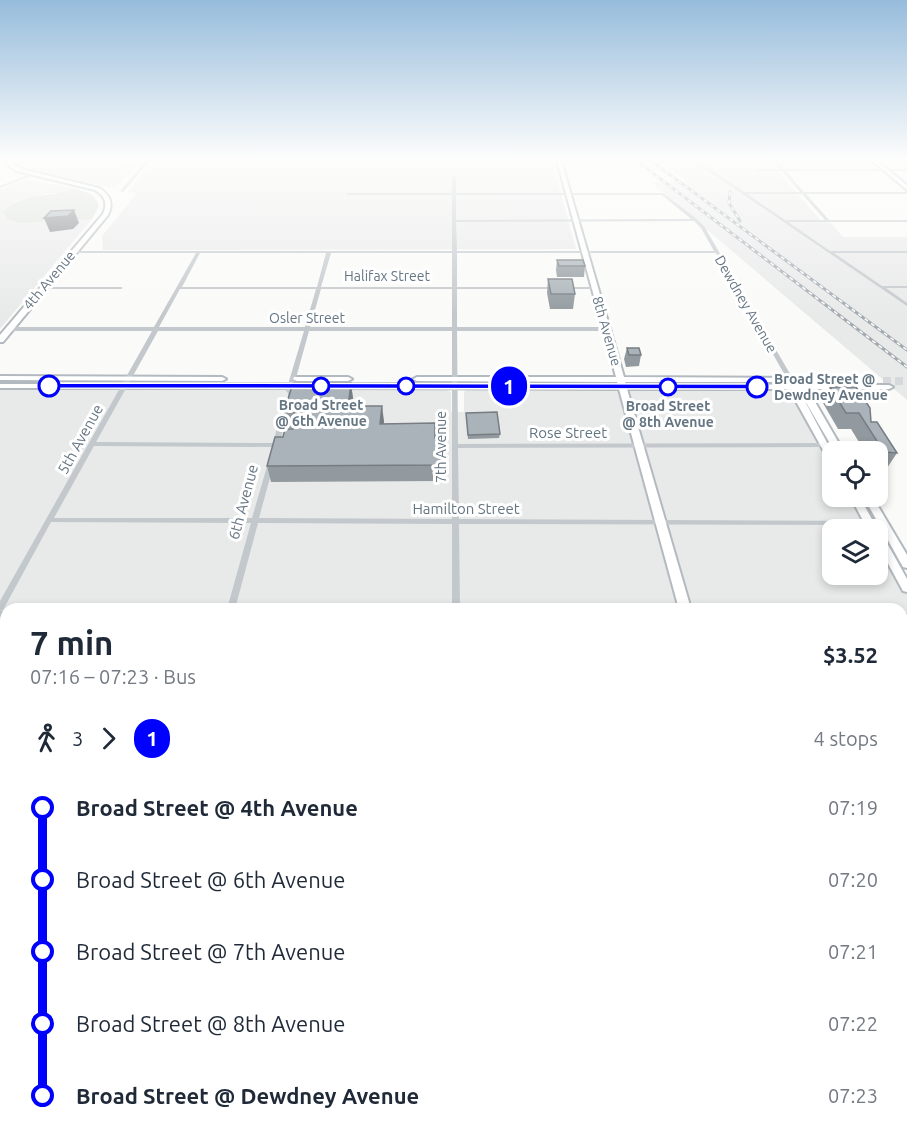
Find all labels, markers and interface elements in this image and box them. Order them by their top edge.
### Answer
street label: 4th Avenue [20,247,78,313]
street label: Dewdney Avenue [712,253,780,355]
street label: Halifax Street [344,268,430,284]
street label: 8th Avenue [589,294,625,368]
street label: Osler Street [269,310,345,326]
line badge: 1 [490,366,528,406]
place label: Broad Street @ Dewdney Avenue [774,371,888,403]
text: 1 [503,374,515,398]
unlabelled marker [38,375,60,397]
marker: Broad Street @ Dewdney Avenue [746,376,768,398]
marker: Broad Street @ 6th Avenue [312,377,330,395]
unlabelled marker [397,377,415,395]
marker: Broad Street @ 8th Avenue [659,378,677,396]
place label: Broad Street @ 6th Avenue [275,397,367,429]
place label: Broad Street @ 8th Avenue [622,398,714,430]
street label: 5th Avenue [54,401,106,477]
street label: 7th Avenue [433,411,449,483]
street label: Rose Street [529,424,607,441]
map controls [822,441,888,585]
button: locate [822,441,888,507]
street label: 6th Avenue [225,463,261,541]
street label: Hamilton Street [412,500,520,517]
button: layers [822,519,888,585]
text: 7 min [30,624,113,661]
text: $3.52 [823,642,878,667]
text: 07:16 – 07:23 · Bus [30,665,196,688]
icon: walk [30,722,63,755]
icon: forward [92,722,125,755]
text: 1 [146,726,158,750]
text: 3 [72,727,83,750]
text: 4 stops [814,727,878,750]
text: Broad Street @ 4th Avenue [76,795,358,820]
text: 07:19 [828,796,878,819]
text: Broad Street @ 6th Avenue [76,867,345,892]
text: 07:20 [828,868,878,891]
text: Broad Street @ 7th Avenue [76,939,345,964]
text: 07:21 [828,940,878,963]
text: Broad Street @ 8th Avenue [76,1011,345,1036]
text: 07:22 [828,1012,878,1035]
text: Broad Street @ Dewdney Avenue [76,1083,419,1108]
text: 07:23 [828,1084,878,1107]

